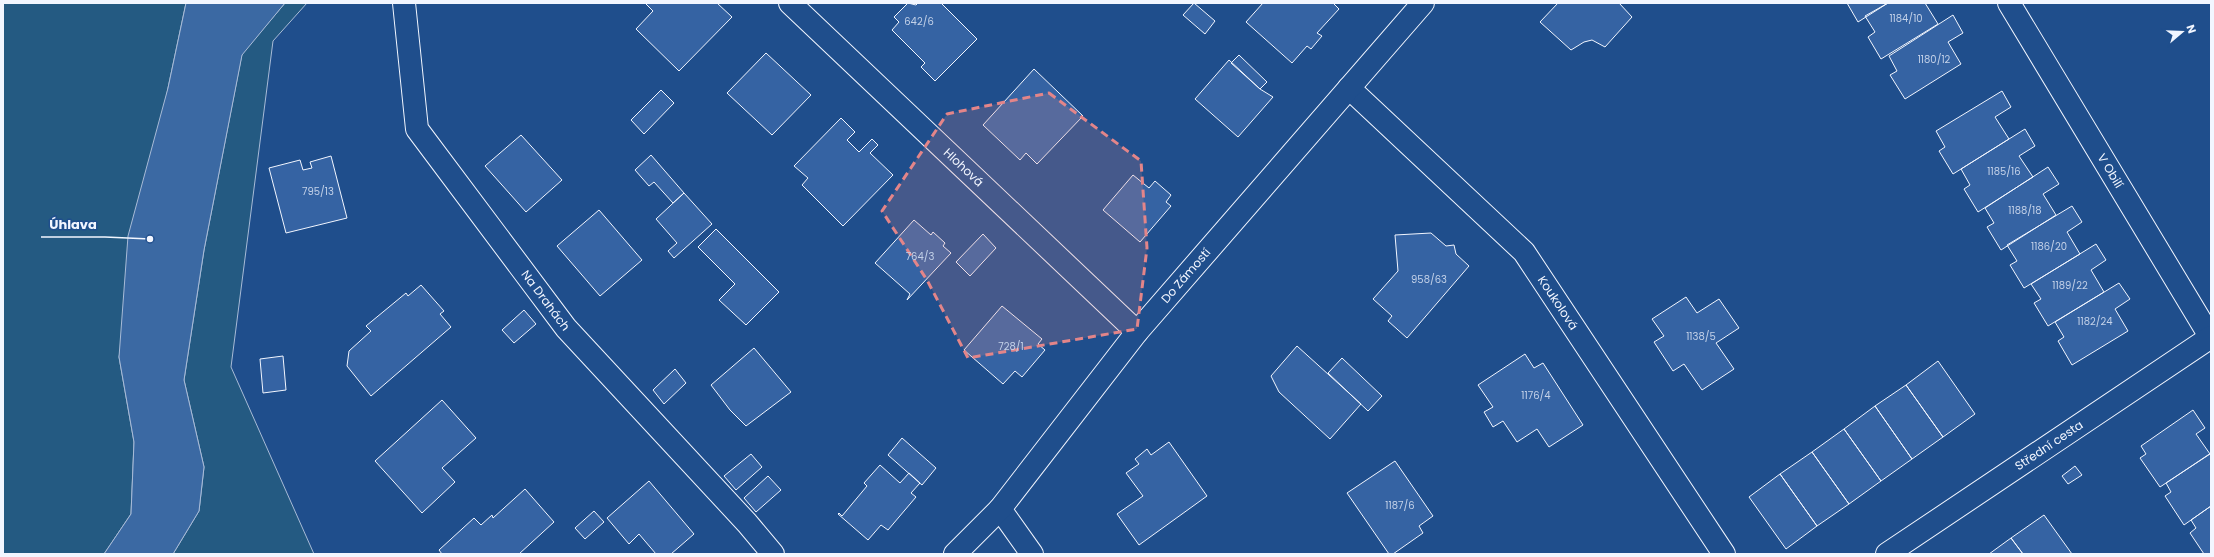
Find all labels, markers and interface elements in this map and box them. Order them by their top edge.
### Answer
house number: 1184/10 [1889,11,1923,26]
north arrow [2162,12,2202,52]
house number: 642/6 [904,14,934,29]
text: N [2183,22,2200,35]
house number: 1180/12 [1918,52,1951,67]
street label: Hlohová [940,144,987,190]
street label: V Obilí [2094,150,2128,191]
house number: 1185/16 [1987,164,2021,179]
house number: 795/13 [302,184,334,199]
house number: 1188/18 [2008,203,2042,218]
callout: Úhlava [41,212,105,237]
text: Úhlava [49,215,97,234]
house number: 1186/20 [2031,239,2067,254]
street label: Do Zámostí [1157,244,1214,307]
house number: 764/3 [906,249,934,264]
street label: Na Drahách [518,266,574,334]
house number: 958/63 [1411,272,1447,287]
street label: Koukolová [1534,272,1582,333]
house number: 1189/22 [2052,278,2088,293]
house number: 1182/24 [2077,314,2113,329]
house number: 1138/5 [1686,329,1716,344]
house number: 728/1 [998,339,1024,354]
house number: 1176/4 [1521,388,1551,403]
street label: Střední cesta [2011,416,2086,474]
house number: 1187/6 [1385,498,1415,513]

